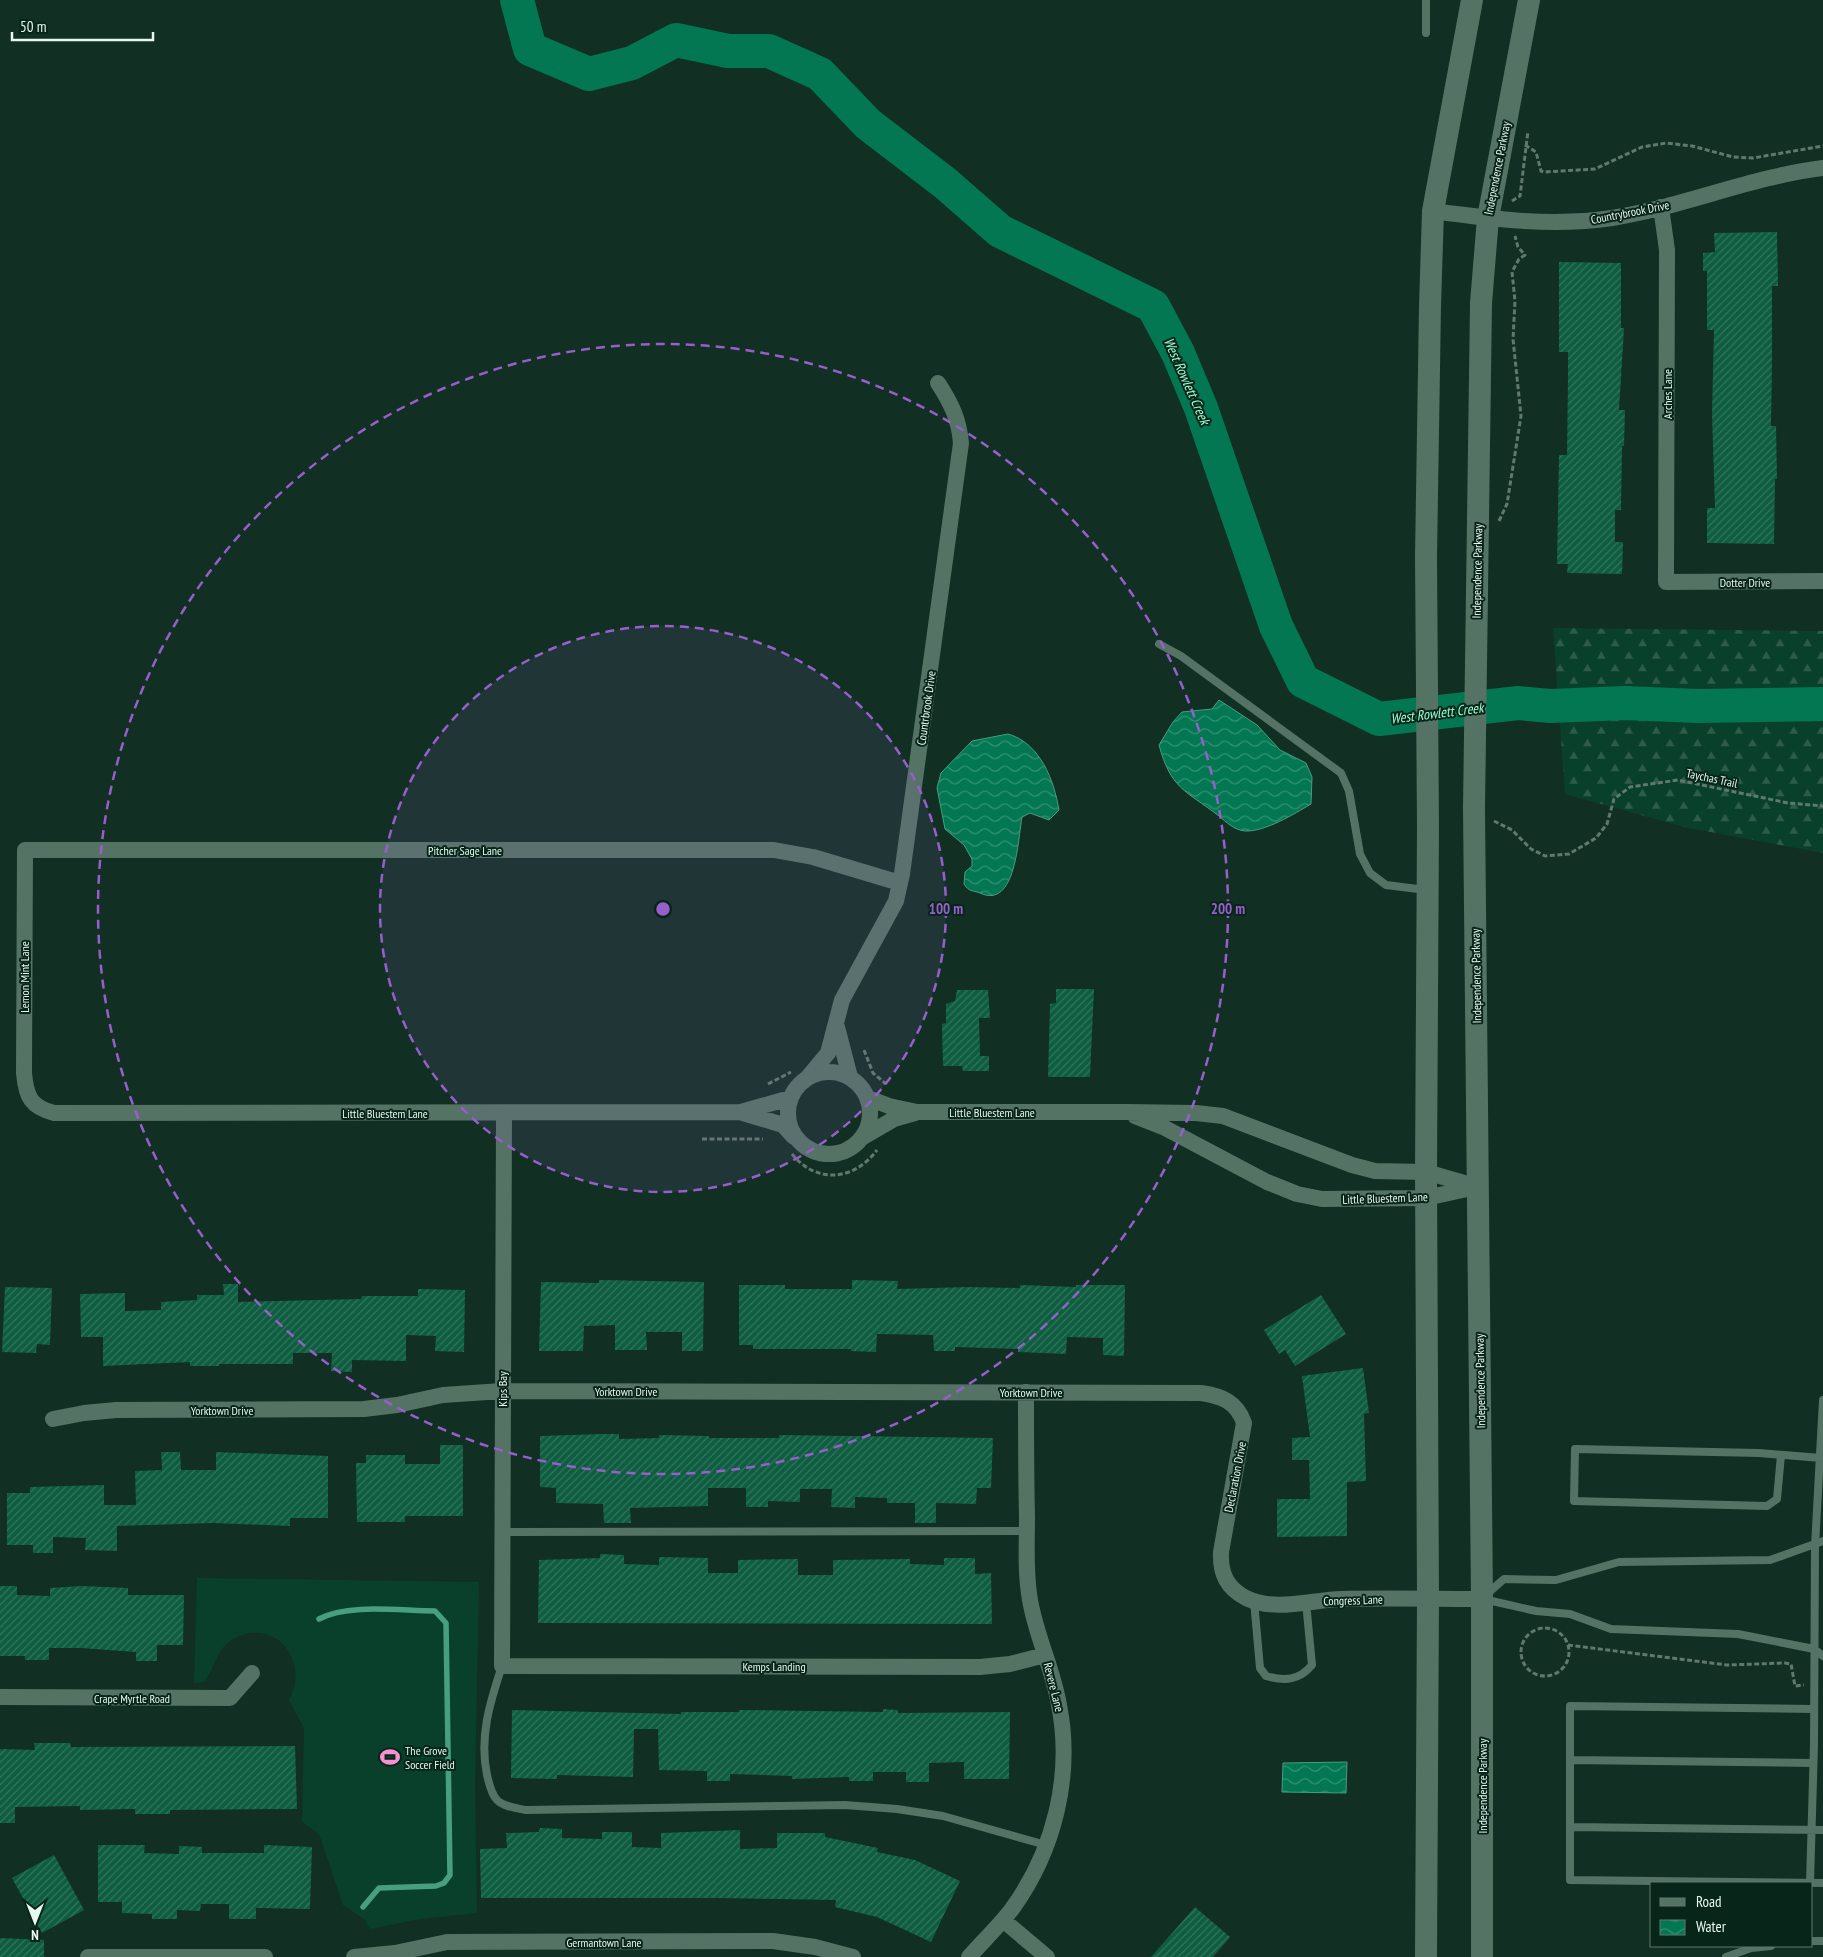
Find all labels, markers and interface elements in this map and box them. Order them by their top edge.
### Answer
scale bar [12,10,154,42]
text: 50 m [20,17,46,36]
street label: Independence Parkway [1481,120,1514,216]
street label: Countrybrook Drive [1590,197,1670,227]
water label: West Rowlett Creek [1160,335,1215,429]
street label: Arches Lane [1660,369,1675,419]
street label: Independence Parkway [1469,523,1485,619]
street label: Dotter Drive [1720,575,1770,590]
street label: Countrbrook Drive [913,670,939,746]
water label: West Rowlett Creek [1390,698,1486,728]
street label: Taychas Trail [1685,765,1739,791]
street label: Pitcher Sage Lane [428,843,502,858]
text: 100 m [929,899,963,918]
text: 200 m [1211,899,1245,918]
centre of rings [654,900,672,918]
street label: Independence Parkway [1468,928,1484,1024]
street label: Lemon Mint Lane [17,941,32,1013]
street label: Little Bluestem Lane [949,1105,1035,1120]
street label: Little Bluestem Lane [342,1106,428,1121]
street label: Little Bluestem Lane [1342,1189,1428,1207]
street label: Independence Parkway [1472,1333,1488,1429]
street label: Kips Bay [495,1371,510,1407]
street label: Yorktown Drive [595,1384,657,1399]
street label: Yorktown Drive [1000,1385,1062,1400]
street label: Yorktown Drive [191,1403,253,1418]
street label: Declaration Drive [1221,1440,1249,1514]
street label: Congress Lane [1323,1591,1383,1609]
street label: Kemps Landing [742,1659,806,1674]
street label: Revere Lane [1041,1661,1067,1713]
street label: Crape Myrtle Road [94,1691,170,1706]
street label: Independence Parkway [1475,1738,1490,1833]
place label: The Grove Soccer Field [405,1743,455,1772]
sports icon: The Grove Soccer Field [379,1746,401,1768]
legend [1650,1882,1813,1947]
text: Road [1696,1892,1722,1911]
north arrow [10,1897,60,1947]
text: Water [1696,1917,1727,1936]
text: N [31,1926,39,1944]
street label: Germantown Lane [566,1935,642,1950]

